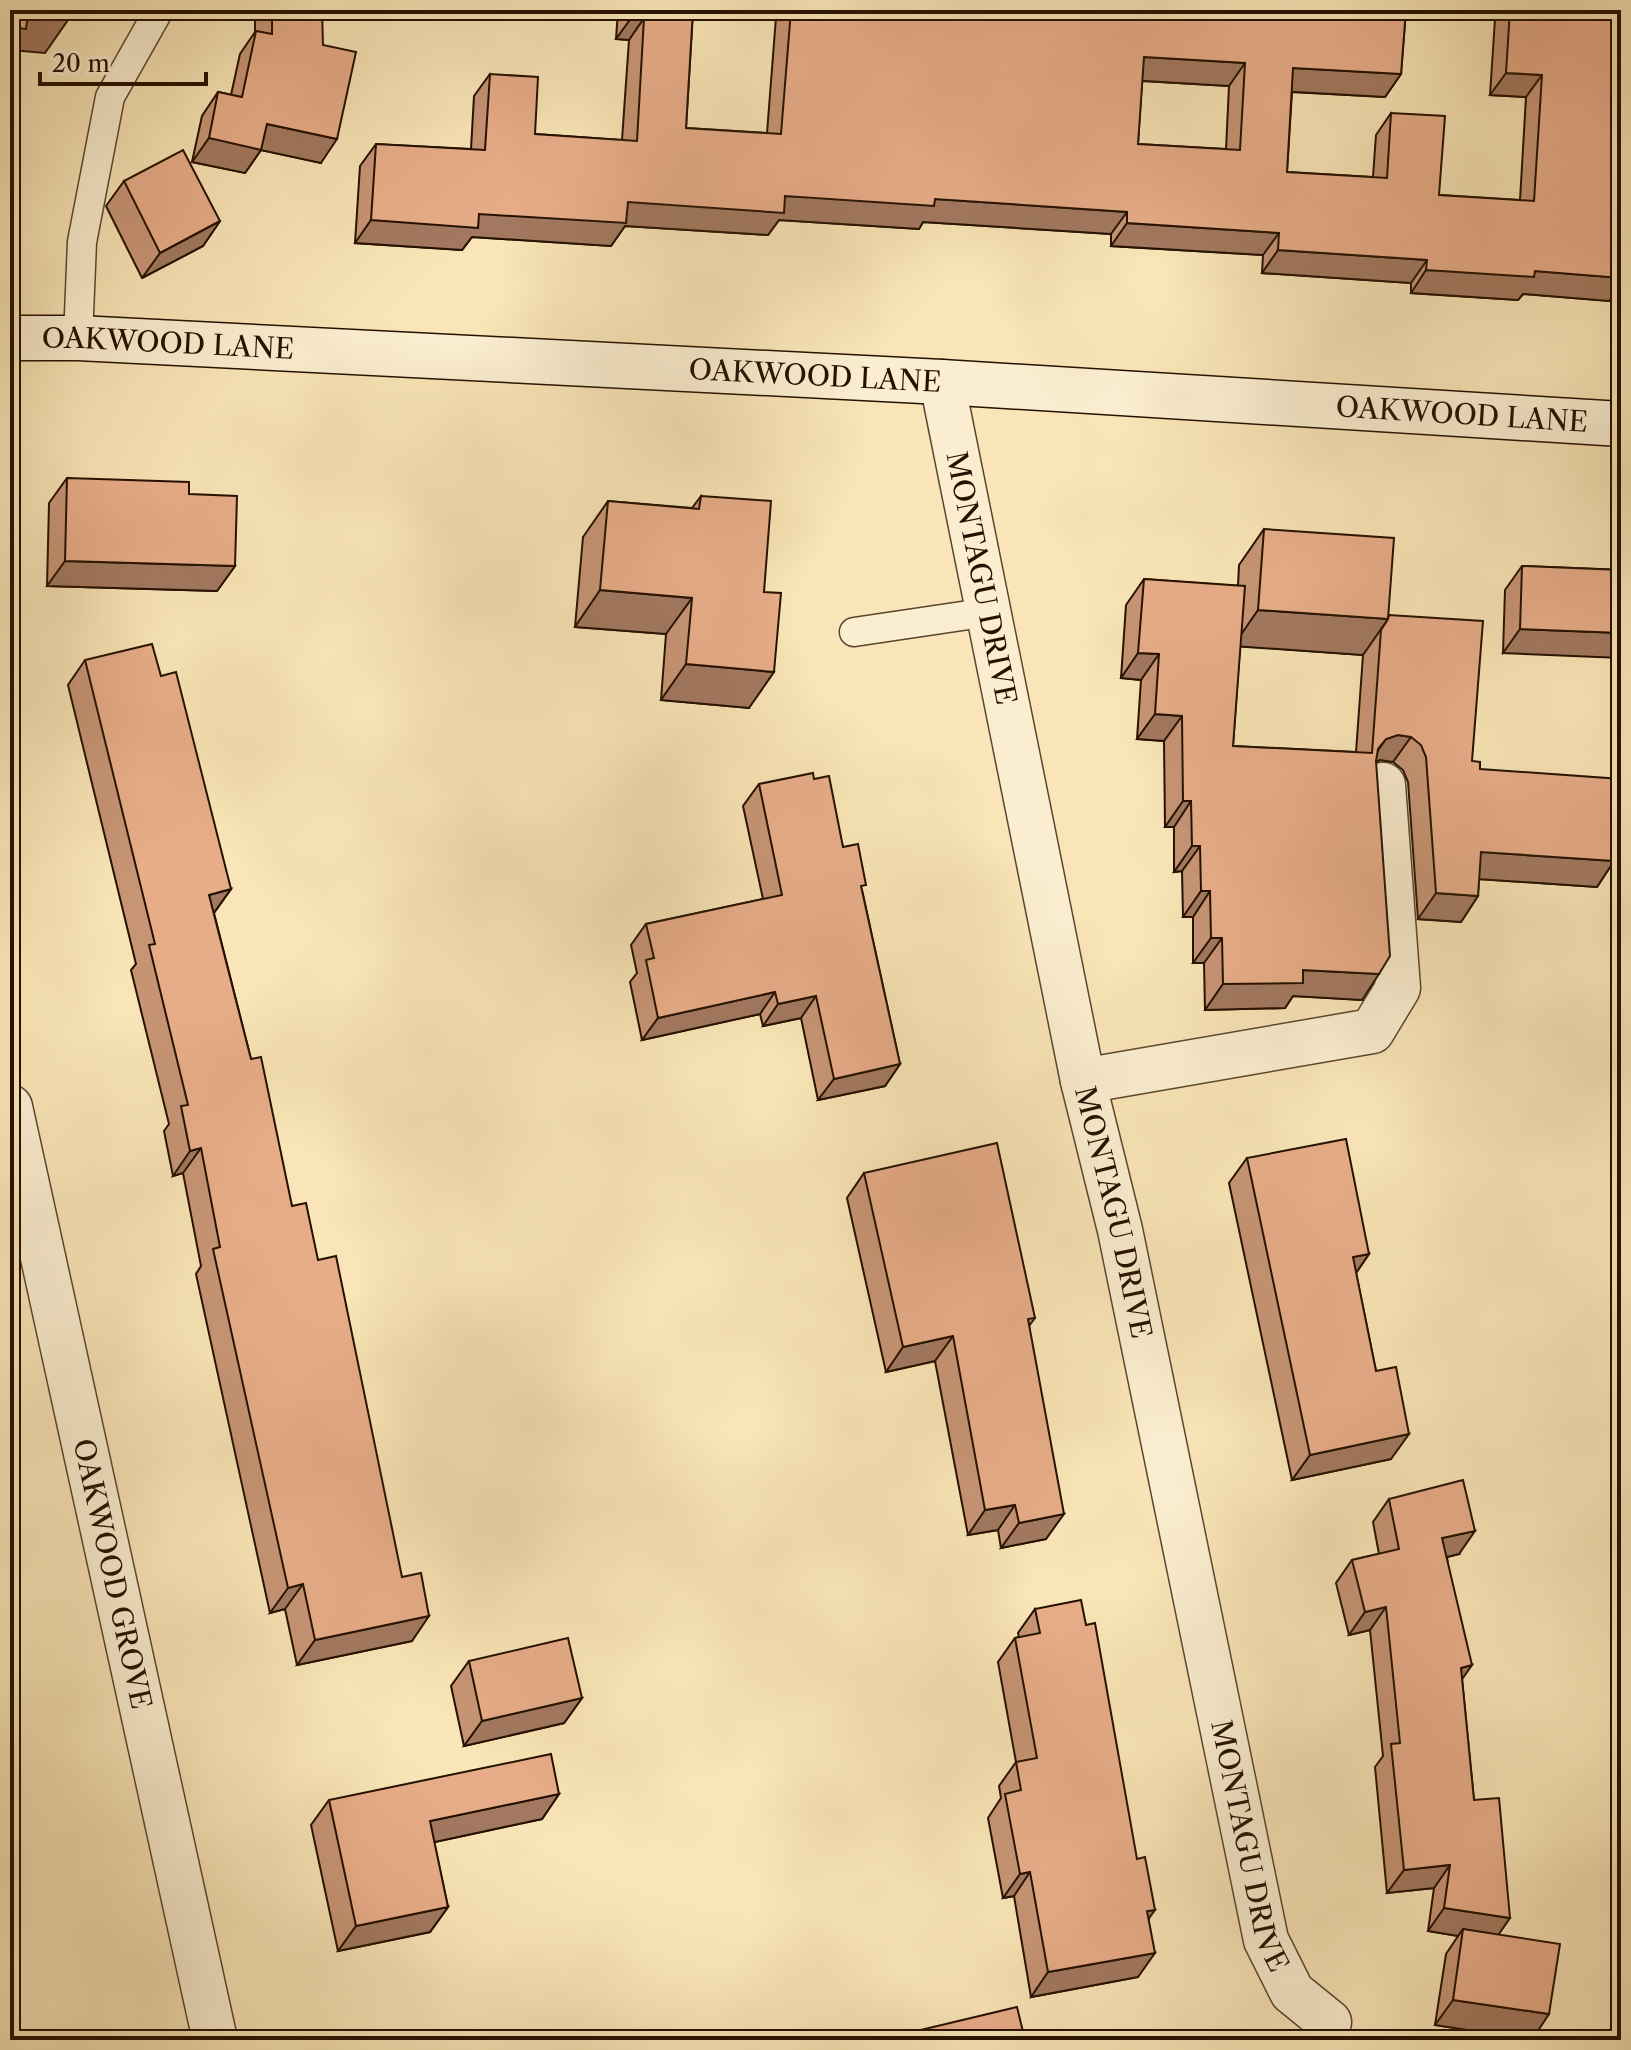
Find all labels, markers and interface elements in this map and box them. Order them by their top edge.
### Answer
scale bar [40,36,206,86]
text: 20 m [52,49,110,78]
street label: OAKWOOD LANE [42,321,295,366]
street label: OAKWOOD LANE [688,352,942,399]
street label: OAKWOOD LANE [1335,389,1589,439]
street label: MONTAGU DRIVE [939,448,1024,708]
street label: MONTAGU DRIVE [1068,1083,1159,1341]
street label: OAKWOOD GROVE [66,1436,159,1712]
street label: MONTAGU DRIVE [1204,1717,1296,1977]

